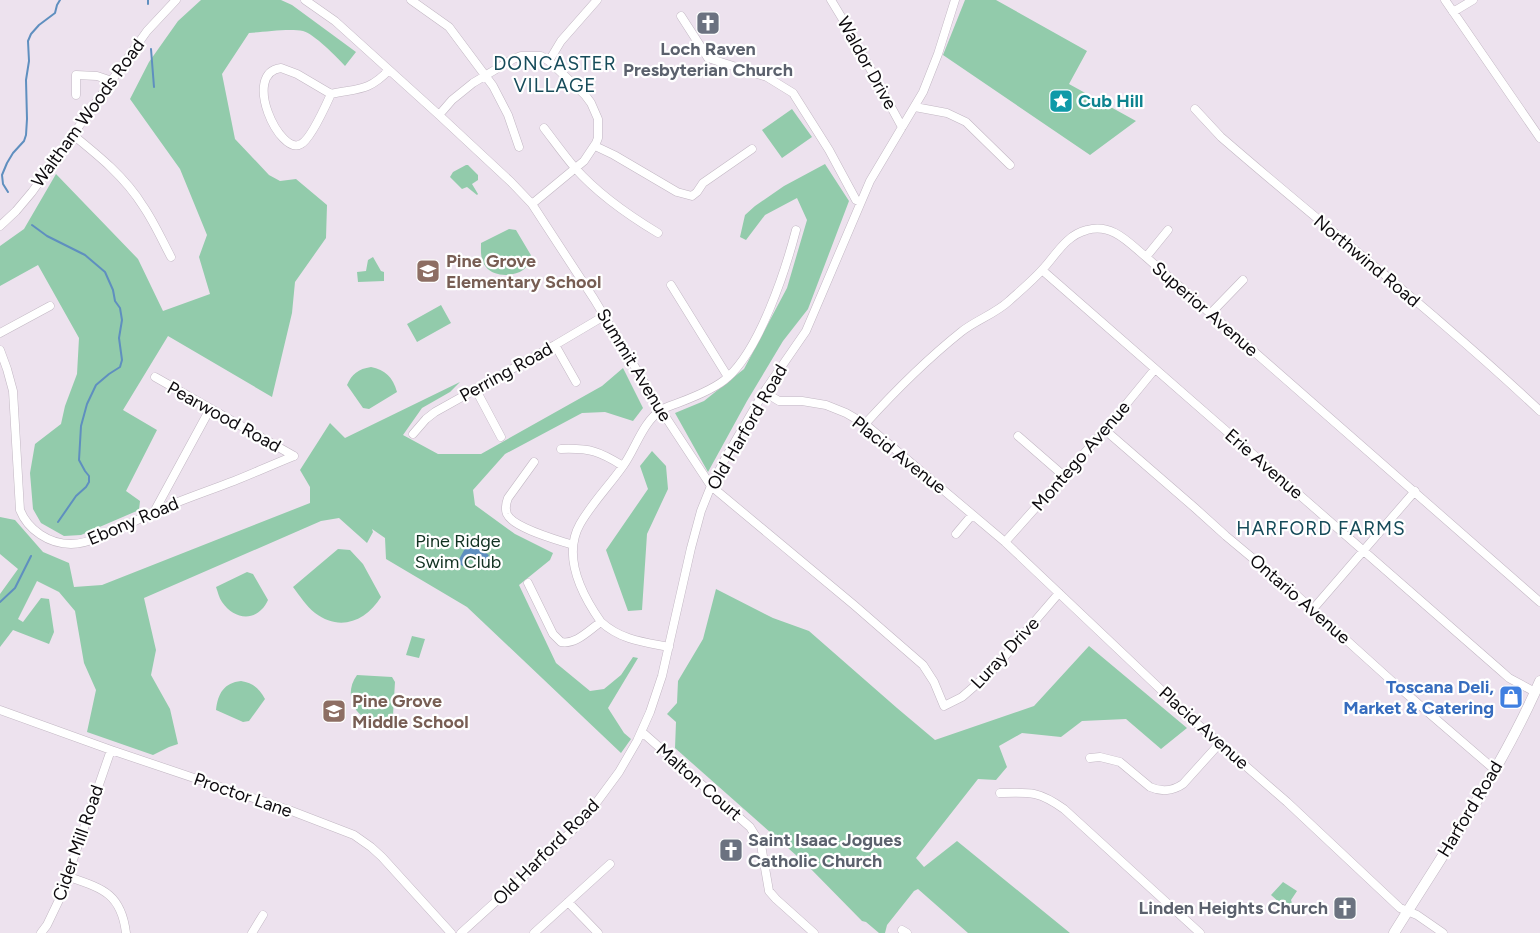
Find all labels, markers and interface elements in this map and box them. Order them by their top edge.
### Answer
church icon: Loch Raven Presbyterian Church [695,10,721,36]
street label: Waldor Drive [832,13,902,113]
street label: Waltham Woods Road [27,35,149,191]
place label: Loch Raven Presbyterian Church [623,38,793,81]
district label: DONCASTER VILLAGE [493,52,617,97]
place icon: Cub Hill [1048,88,1074,114]
place label: Cub Hill [1078,90,1143,112]
street label: Northwind Road [1309,210,1425,312]
place label: Pine Grove Elementary School [446,250,601,293]
street label: Superior Avenue [1147,257,1263,361]
school or university icon: Pine Grove Elementary School [415,258,441,284]
street label: Summit Avenue [592,304,676,426]
street label: Perring Road [456,337,556,407]
street label: Old Harford Road [702,360,792,494]
street label: Pearwood Road [163,377,285,457]
street label: Montego Avenue [1027,396,1135,516]
street label: Placid Avenue [848,411,951,499]
street label: Erie Avenue [1221,424,1308,504]
street label: Ebony Road [84,492,182,550]
district label: HARFORD FARMS [1236,517,1406,540]
park label: Pine Ridge Swim Club [415,530,501,573]
street label: Ontario Avenue [1245,549,1355,649]
street label: Luray Drive [966,612,1044,693]
place label: Toscana Deli, Market & Catering [1343,676,1494,719]
street label: Placid Avenue [1155,682,1254,774]
shop icon: Toscana Deli, Market & Catering [1498,684,1524,710]
place label: Pine Grove Middle School [352,690,469,733]
school or university icon: Pine Grove Middle School [321,698,347,724]
street label: Malton Court [652,739,747,825]
street label: Harford Road [1433,757,1507,861]
street label: Proctor Lane [191,768,295,822]
street label: Cider Mill Road [48,782,108,904]
street label: Old Harford Road [488,794,604,910]
place label: Saint Isaac Jogues Catholic Church [748,829,902,872]
church icon: Saint Isaac Jogues Catholic Church [718,837,744,863]
church icon: Linden Heights Church [1332,895,1358,921]
place label: Linden Heights Church [1139,897,1328,919]

